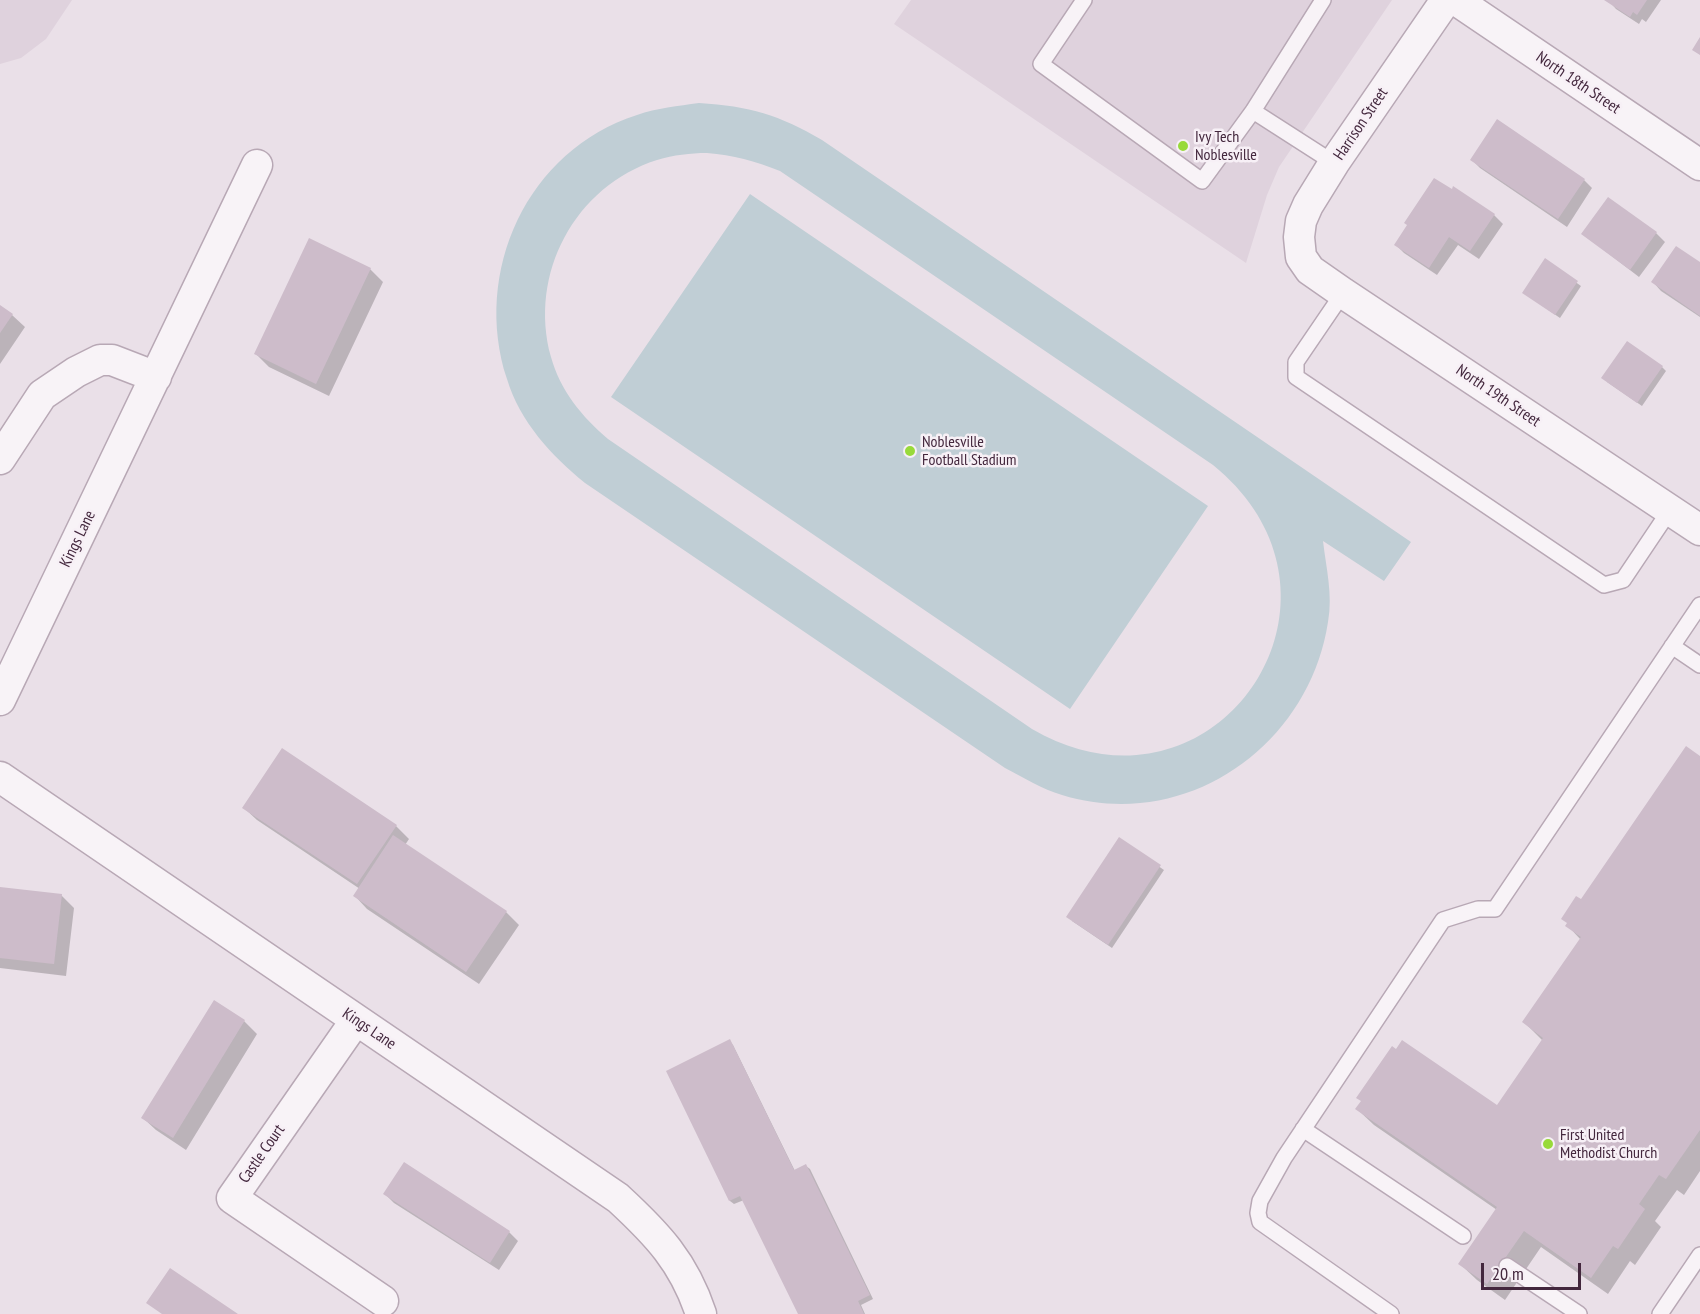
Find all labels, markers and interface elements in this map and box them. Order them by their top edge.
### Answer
street label: North 18th Street [1532,48,1624,118]
street label: Harrison Street [1330,84,1392,164]
place label: Ivy Tech Noblesville [1195,127,1257,165]
marker: Ivy Tech Noblesville [1176,139,1190,153]
street label: North 19th Street [1452,361,1544,431]
place label: Noblesville Football Stadium [922,432,1016,470]
marker: Noblesville Football Stadium [903,444,917,458]
street label: Kings Lane [56,508,100,570]
street label: Kings Lane [339,1004,399,1054]
street label: Castle Court [235,1121,289,1187]
place label: First United Methodist Church [1560,1125,1657,1163]
marker: First United Methodist Church [1541,1137,1555,1151]
scale bar [1484,1251,1584,1289]
text: 20 m [1492,1262,1524,1285]

